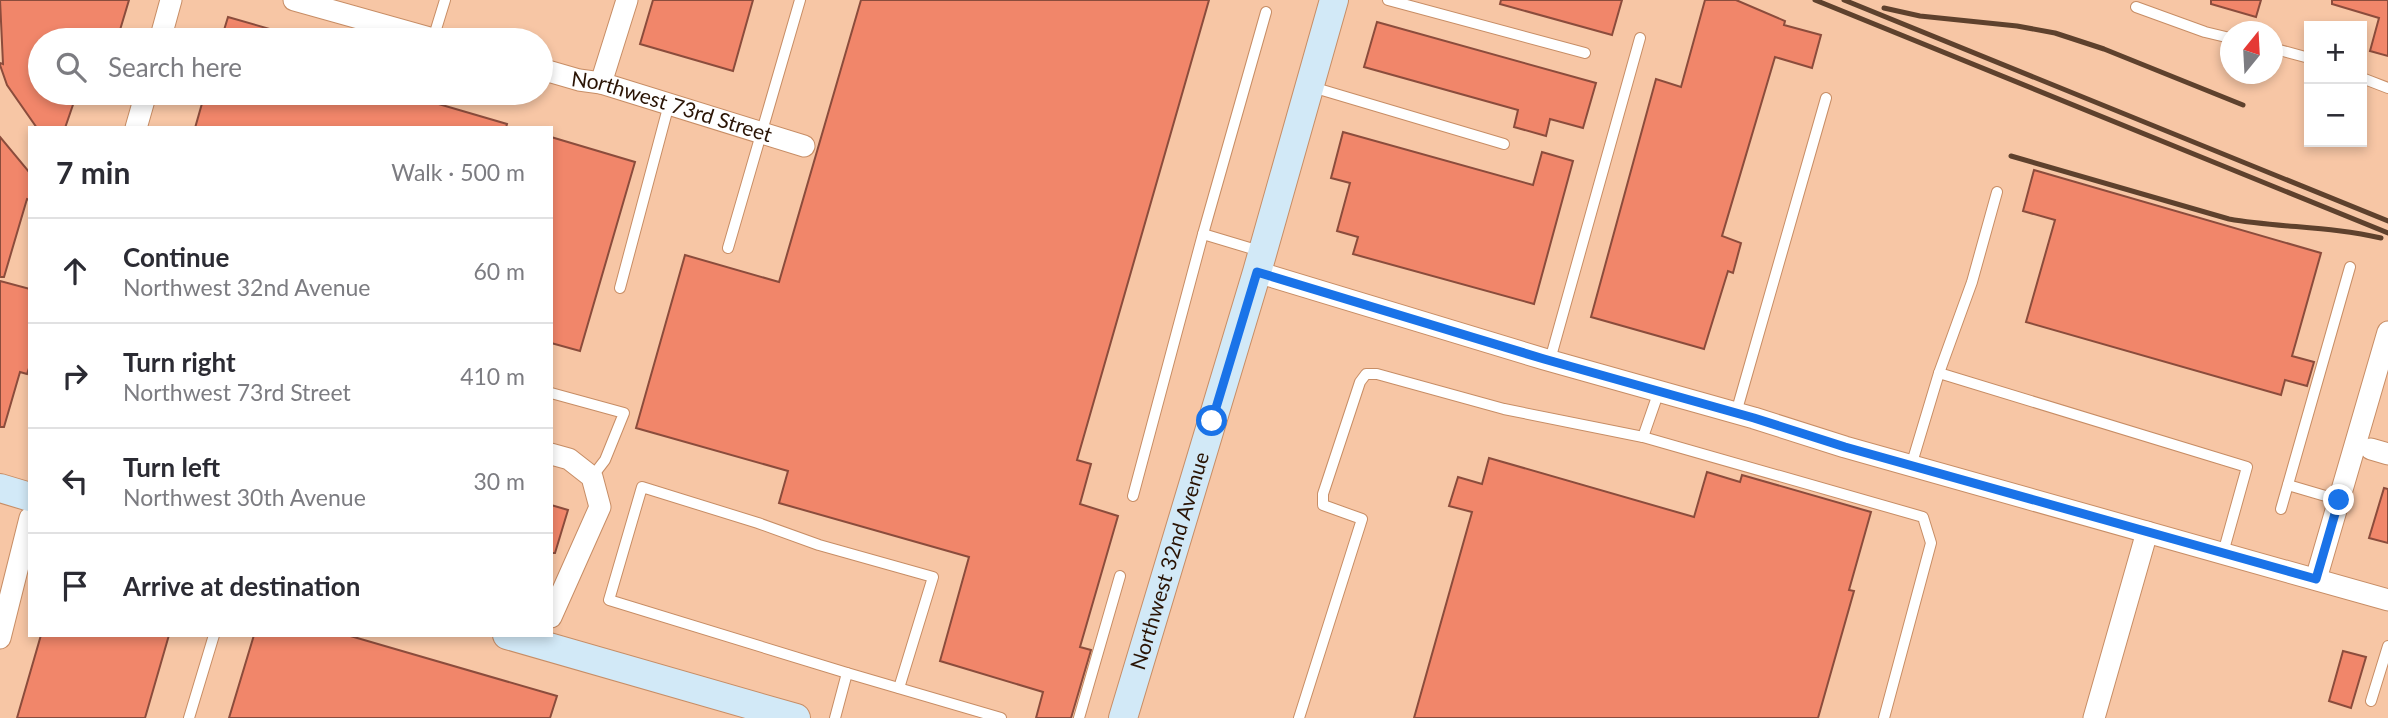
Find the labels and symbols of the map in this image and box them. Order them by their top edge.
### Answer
north arrow [2220,21,2283,84]
street label: Northwest 73rd Street [570,65,776,146]
route start [1196,405,1227,436]
street label: Northwest 32nd Avenue [1124,449,1213,672]
route end [2323,484,2354,515]

